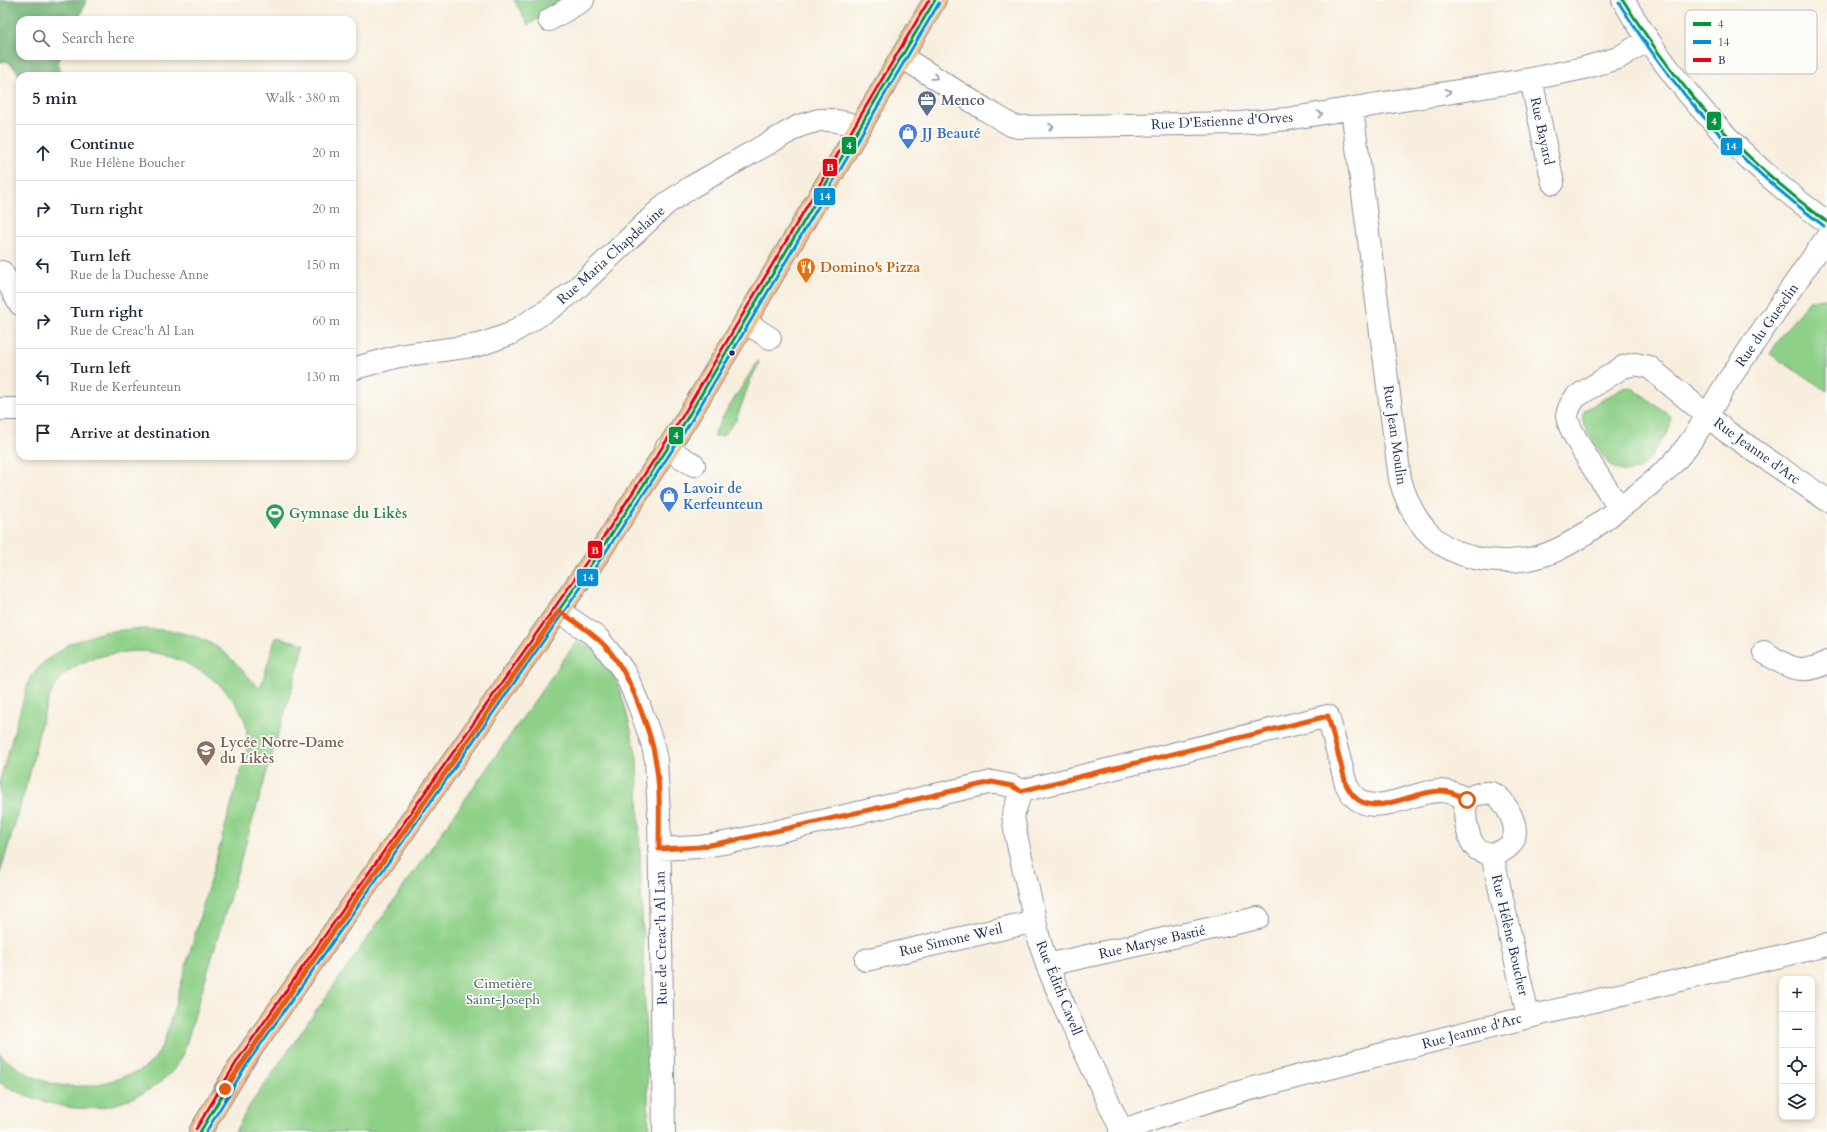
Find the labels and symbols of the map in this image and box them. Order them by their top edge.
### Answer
legend [1685,10,1817,74]
text: 4 [1718,17,1724,32]
text: 14 [1718,35,1730,50]
text: B [1718,53,1725,68]
one-way arrow [931,72,938,80]
one-way arrow [1445,88,1451,96]
office icon: Menco [916,89,938,117]
place label: Menco [941,91,985,110]
street label: Rue Bayard [1526,95,1559,167]
street label: Rue D'Estienne d'Orves [1151,108,1294,134]
one-way arrow [1317,110,1323,119]
line badge: 4 [1706,111,1722,131]
text: 4 [1711,114,1717,129]
shop icon: JJ Beauté [897,122,919,150]
one-way arrow [1048,122,1054,131]
place label: JJ Beauté [920,124,981,143]
line badge: 4 [841,136,857,155]
line badge: 14 [1720,137,1743,156]
text: 4 [846,138,852,153]
text: 14 [1725,139,1737,154]
line badge: B [822,158,838,177]
text: B [826,160,834,175]
line badge: 14 [813,187,836,206]
text: 14 [819,189,831,204]
street label: Rue Maria Chapdelaine [553,201,669,309]
restaurant icon: Domino's Pizza [795,256,817,284]
place label: Domino's Pizza [820,258,920,277]
street label: Rue du Guesclin [1731,279,1803,371]
unlabelled marker [727,348,737,358]
street label: Rue Jean Moulin [1379,384,1411,486]
street label: Rue Jeanne d'Arc [1710,413,1804,489]
line badge: 4 [668,426,684,445]
text: 4 [673,428,679,443]
place label: Lavoir de Kerfeunteun [683,479,763,514]
shop icon: Lavoir de Kerfeunteun [658,485,680,513]
sports icon: Gymnase du Likès [264,502,286,530]
place label: Gymnase du Likès [289,504,407,523]
line badge: B [587,540,603,559]
text: B [591,543,599,558]
line badge: 14 [576,568,599,587]
text: 14 [582,570,594,585]
place label: Lycée Notre-Dame du Likès [220,733,344,768]
school or university icon: Lycée Notre-Dame du Likès [195,739,217,767]
route start [1458,791,1476,809]
street label: Rue de Creac'h Al Lan [650,871,672,1005]
street label: Rue Hélène Boucher [1487,873,1533,998]
street label: Rue Simone Weil [898,919,1005,961]
street label: Rue Maryse Bastié [1097,920,1207,964]
street label: Rue Édith Cavell [1031,938,1087,1039]
park label: Cimetière Saint-Joseph [466,974,540,1009]
street label: Rue Jeanne d'Arc [1420,1009,1524,1053]
route end [216,1080,234,1098]

